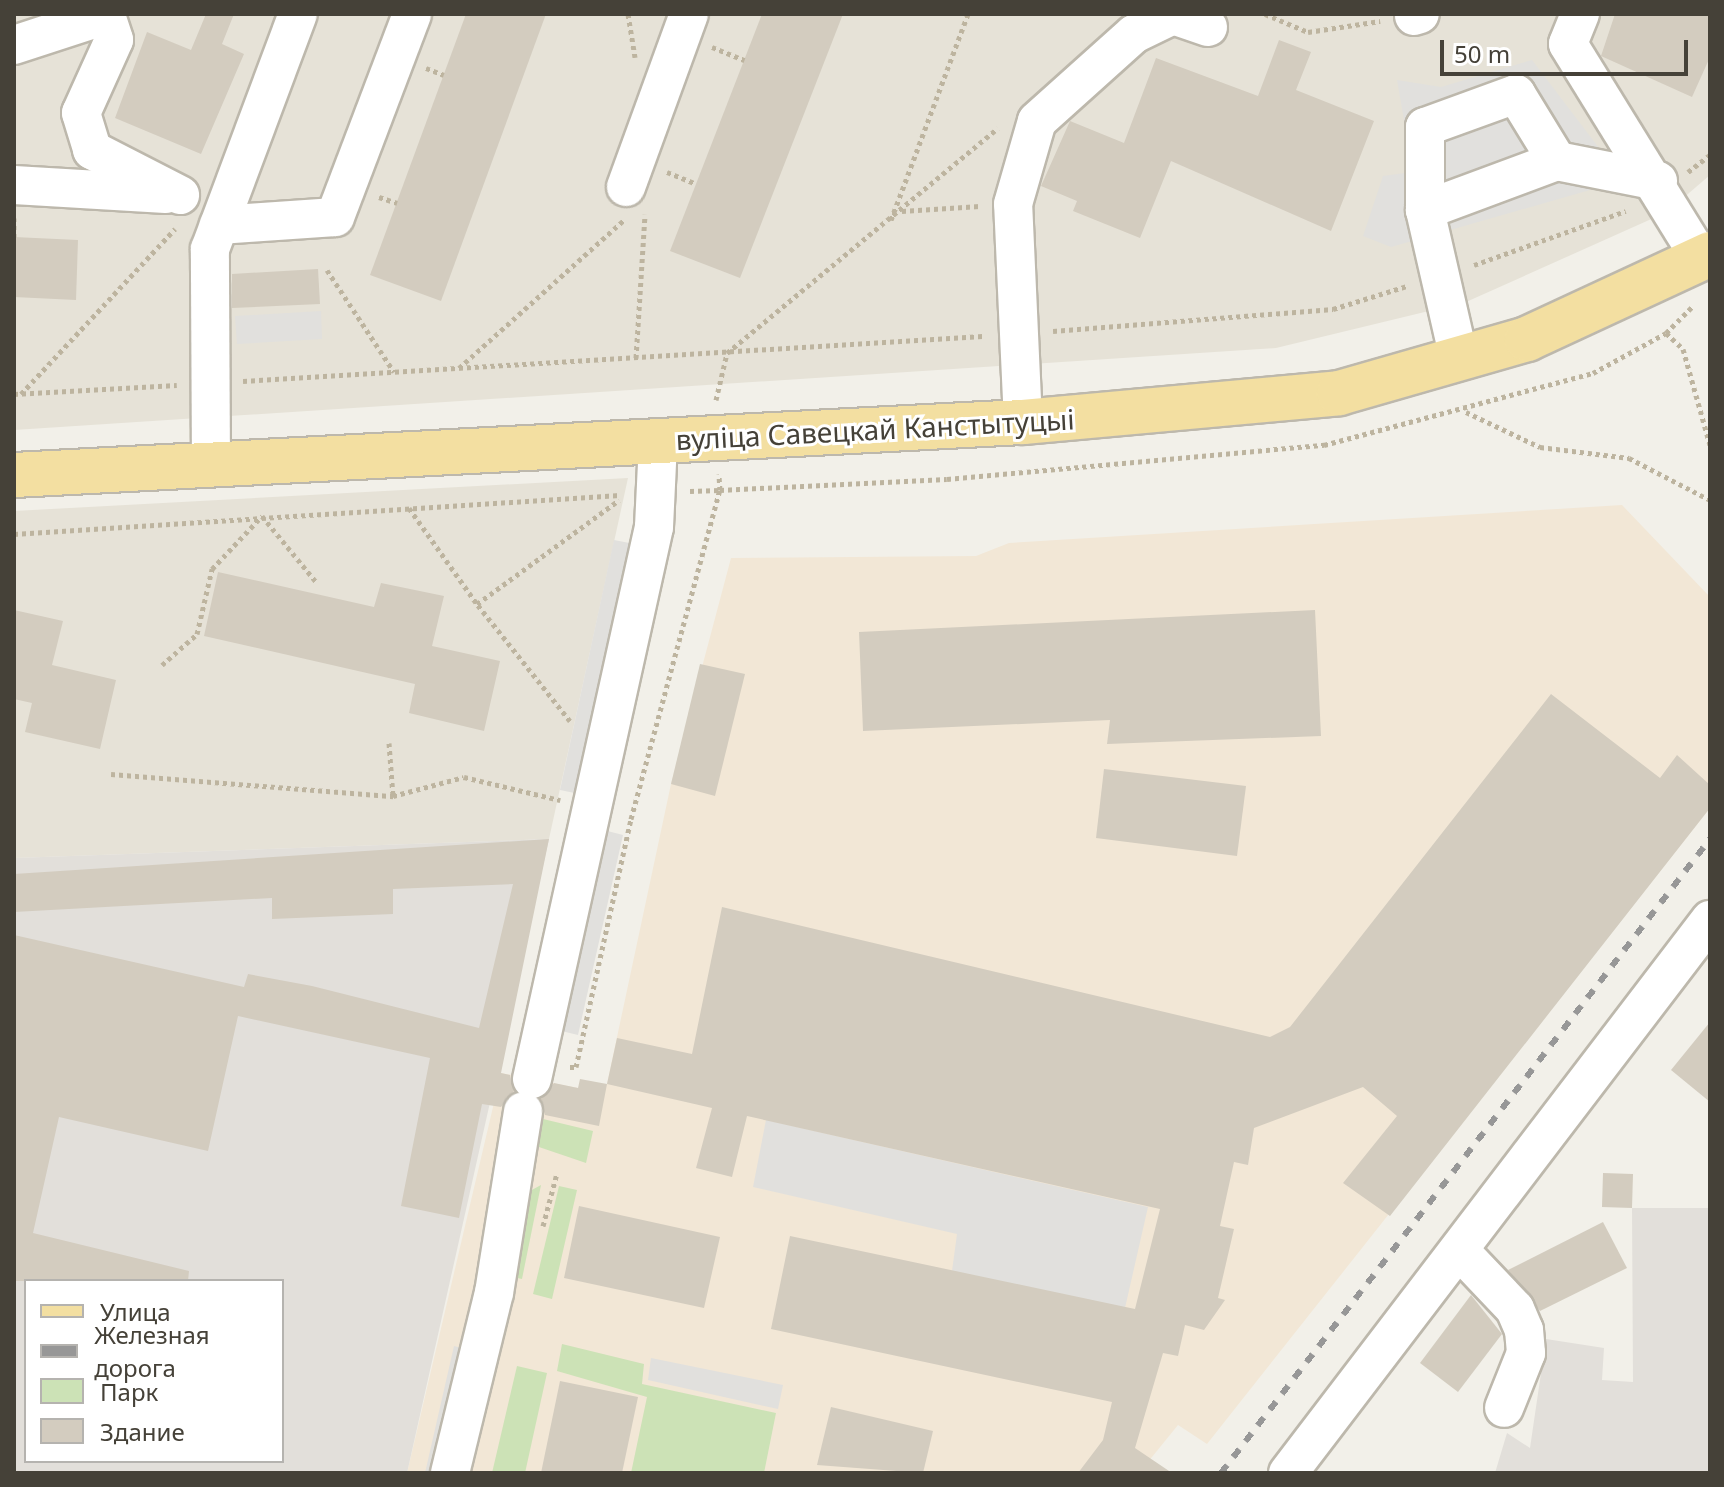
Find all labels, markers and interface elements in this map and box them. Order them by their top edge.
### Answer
scale bar [1444,24,1692,74]
text: 50 m [1454,37,1510,70]
street label: вуліца Савецкай Канстытуцыі [675,402,1075,456]
legend [24,1279,284,1463]
text: Улица [100,1295,171,1328]
text: Железная дорога [94,1318,210,1384]
text: Парк [100,1375,158,1408]
text: Здание [100,1415,185,1448]

